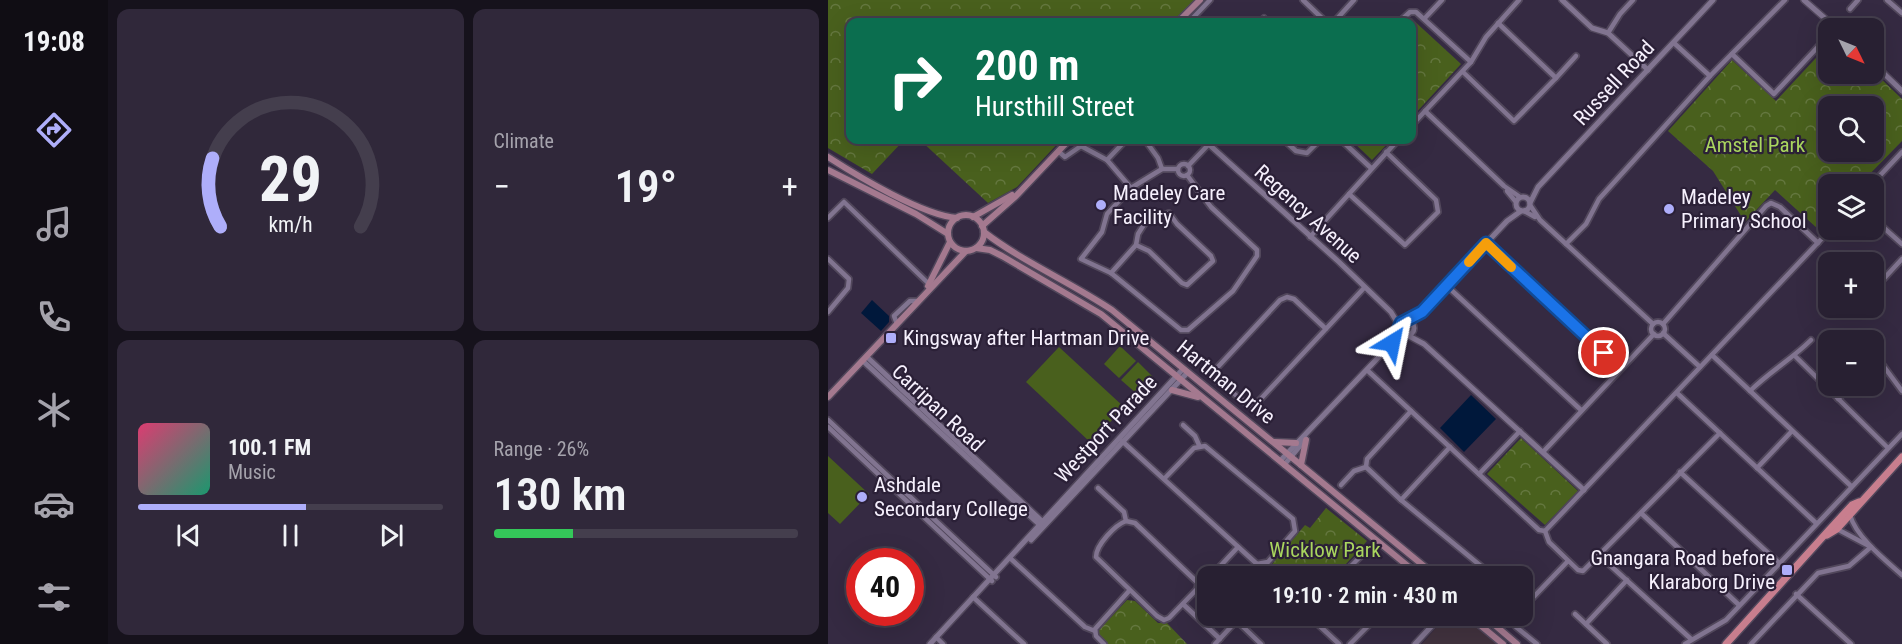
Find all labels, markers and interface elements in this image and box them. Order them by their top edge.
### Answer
north arrow [1818,18,1884,84]
map controls [1818,18,1884,396]
text: 19:08 [23,26,85,58]
street label: Russell Road [1569,36,1659,130]
text: 200 m [975,41,1080,90]
icon: right [876,42,954,120]
text: Hursthill Street [975,91,1134,123]
button: search [1818,96,1884,162]
icon: directions [33,109,75,151]
text: Climate [494,129,554,153]
park label: Amstel Park [1705,133,1806,157]
text: 29 [259,143,322,216]
text: 19° [614,160,677,213]
street label: Regency Avenue [1250,160,1366,268]
text: − [494,167,510,206]
text: + [782,167,798,206]
button: layers [1818,174,1884,240]
place label: Madeley Care Facility [1113,181,1225,229]
place label: Madeley Primary School [1681,185,1807,233]
marker: Madeley Care Facility [1094,198,1108,212]
marker: Madeley Primary School [1662,202,1676,216]
icon: music [33,203,75,245]
text: km/h [268,212,312,237]
button: + [1818,252,1884,318]
icon: phone [33,296,75,338]
position arrow [1360,311,1424,375]
place label: Kingsway after Hartman Drive [903,326,1150,350]
pin [1578,327,1629,378]
button: − [1818,330,1884,396]
marker: Kingsway after Hartman Drive [884,331,898,345]
street label: Hartman Drive [1172,335,1280,429]
icon: arrive [1587,336,1620,369]
street label: Carripan Road [887,359,989,457]
street label: Westport Parade [1050,370,1162,488]
icon: climate [33,389,75,431]
text: 100.1 FM [228,435,311,460]
text: Range · 26% [494,437,589,461]
text: Music [228,460,276,484]
text: 130 km [494,468,627,521]
place label: Ashdale Secondary College [874,473,1028,521]
icon: car [33,483,75,525]
marker: Ashdale Secondary College [855,490,869,504]
icon: previous [172,519,205,552]
icon: pause [274,519,307,552]
icon: next [375,519,408,552]
park label: Wicklow Park [1269,538,1381,562]
place label: Gnangara Road before Klaraborg Drive [1590,546,1775,594]
speed limit sign: 40 [846,548,924,626]
marker: Gnangara Road before Klaraborg Drive [1780,563,1794,577]
icon: filters [33,576,75,618]
text: 19:10 · 2 min · 430 m [1272,583,1458,608]

